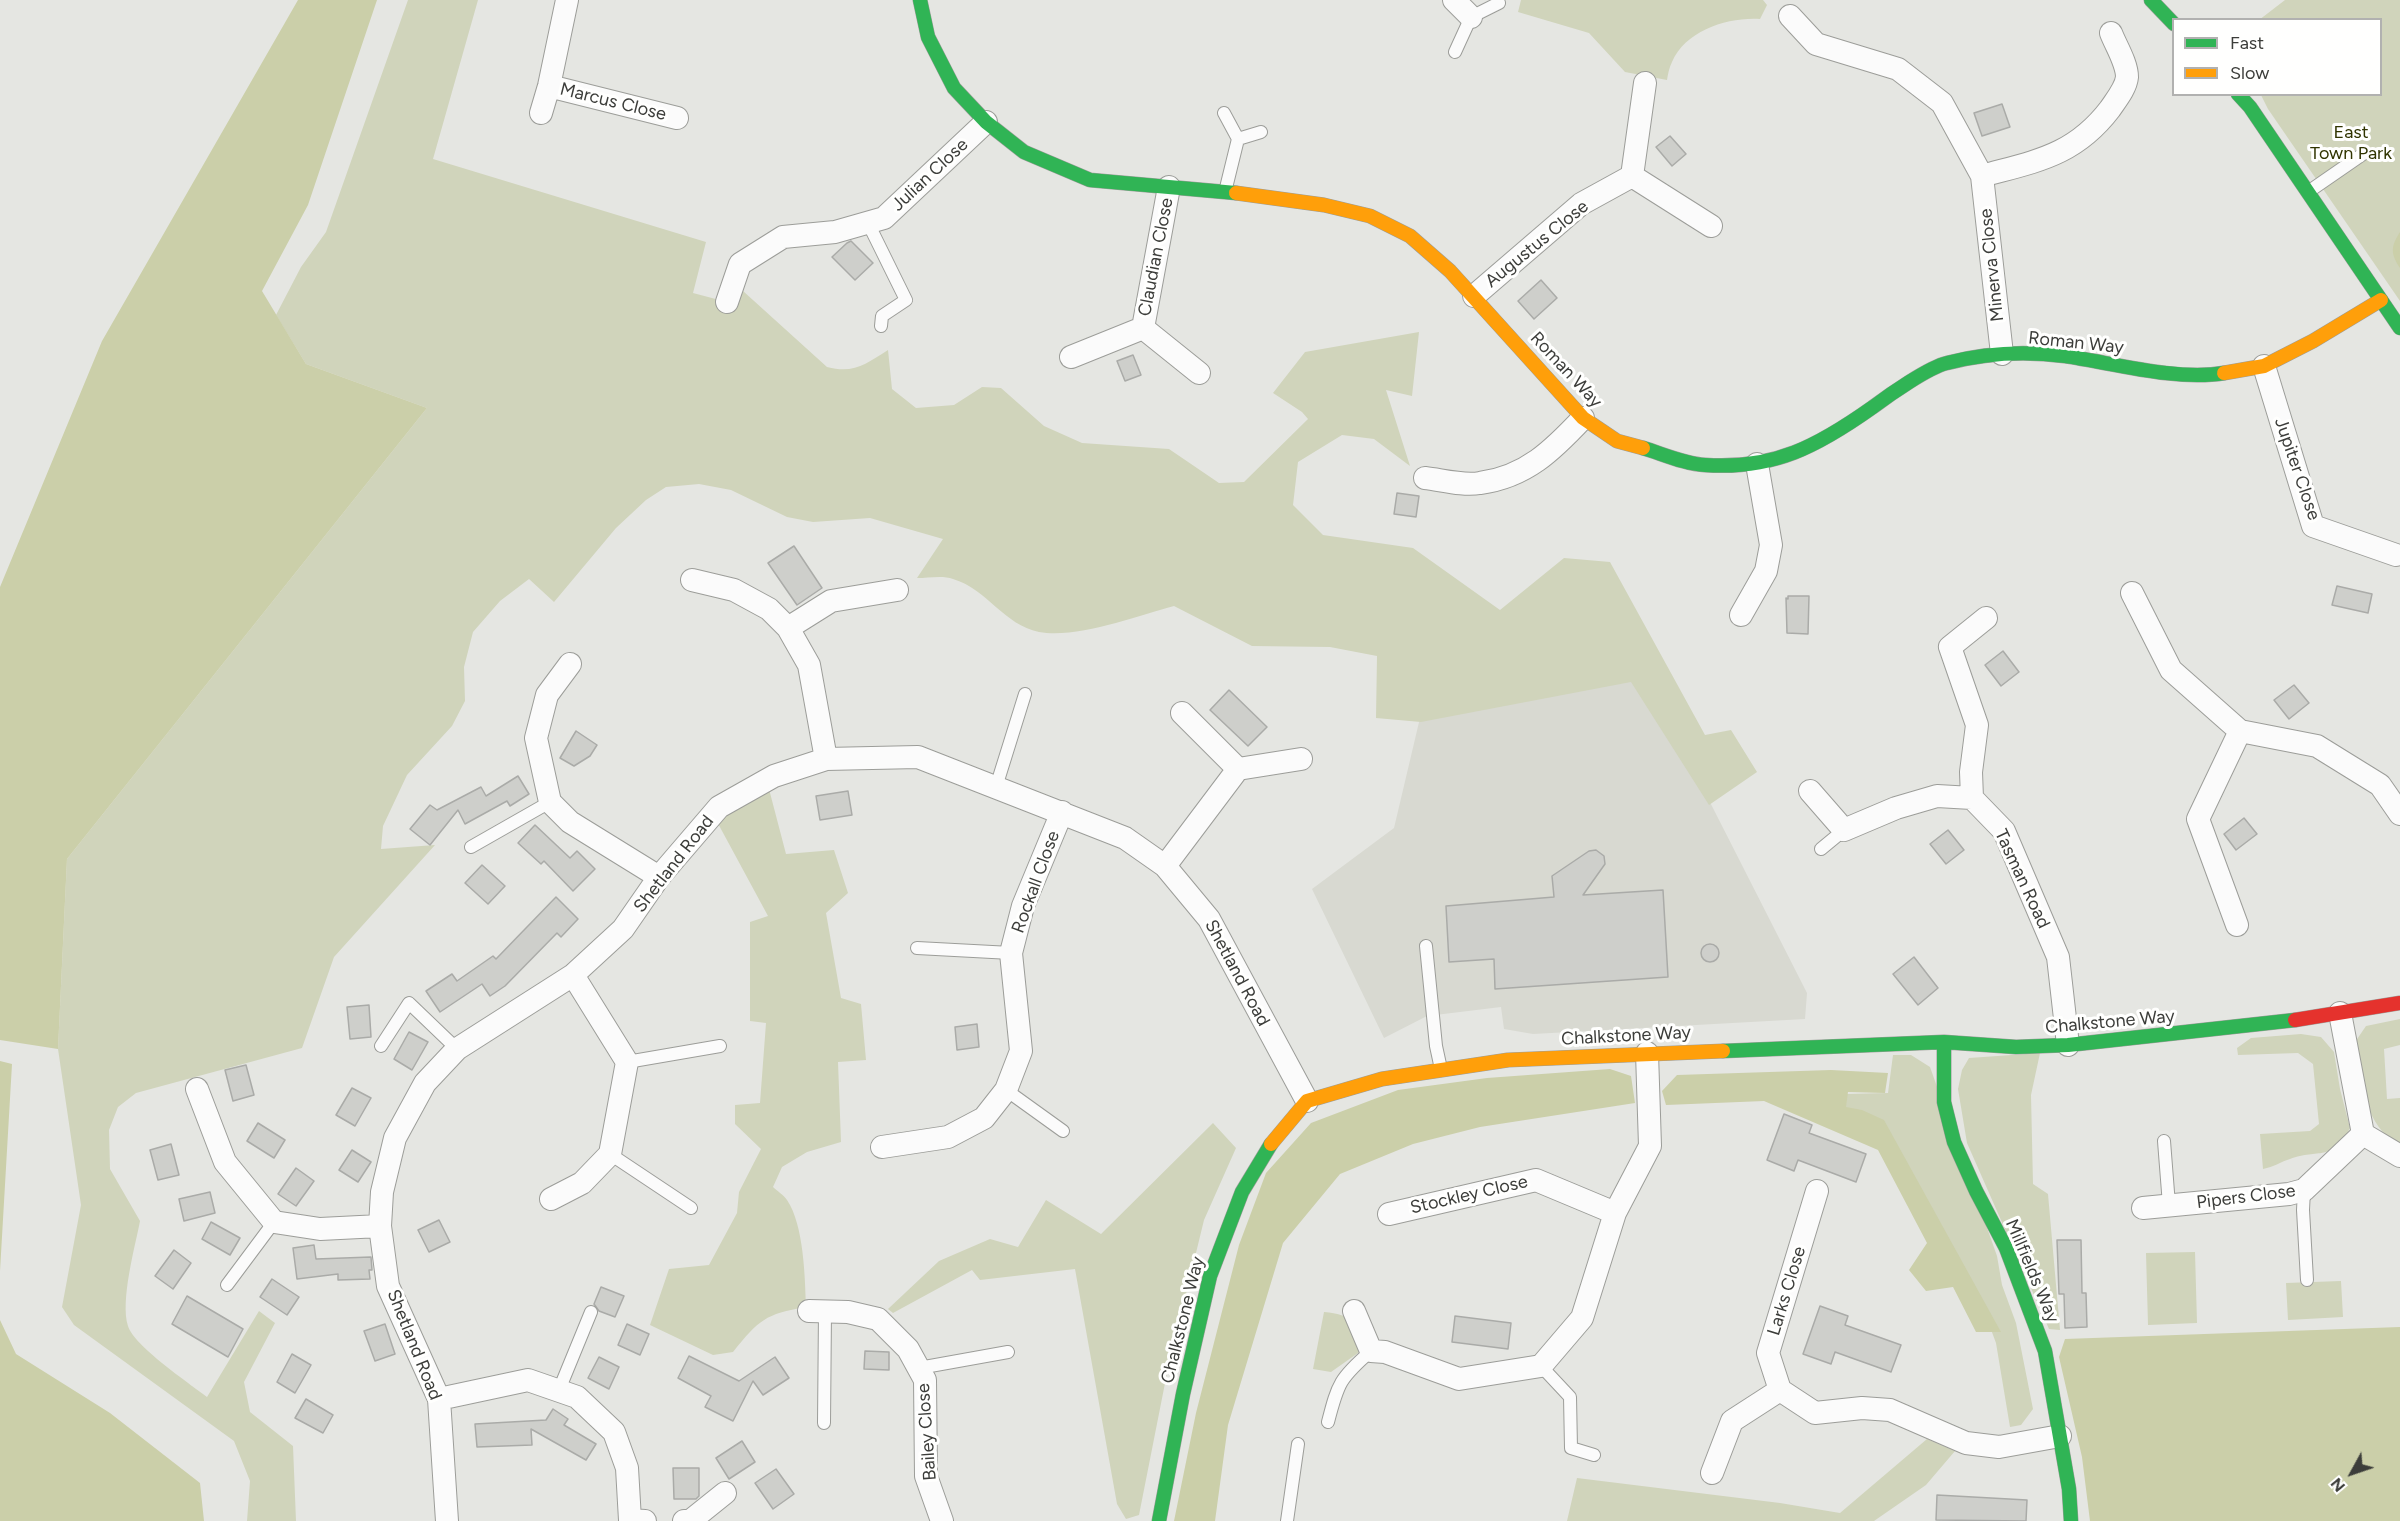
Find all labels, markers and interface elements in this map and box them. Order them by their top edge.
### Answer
legend [2172,18,2382,96]
text: Fast [2230,32,2264,54]
text: Slow [2230,62,2269,84]
street label: Marcus Close [558,78,668,126]
park label: East Town Park [2310,122,2392,164]
street label: Julian Close [887,134,973,216]
street label: Claudian Close [1134,196,1178,318]
street label: Augustus Close [1481,196,1593,292]
street label: Minerva Close [1975,207,2009,323]
street label: Roman Way [2027,327,2125,359]
street label: Roman Way [1525,328,1607,412]
street label: Jupiter Close [2269,415,2325,523]
street label: Shetland Road [629,811,719,917]
street label: Tasman Road [1990,826,2054,932]
street label: Rockall Close [1008,828,1064,936]
street label: Shetland Road [1200,916,1274,1030]
street label: Chalkstone Way [2044,1006,2176,1038]
street label: Chalkstone Way [1561,1022,1691,1050]
street label: Stockley Close [1408,1171,1530,1219]
street label: Pipers Close [2195,1180,2297,1214]
street label: Millfields Way [2000,1216,2064,1326]
street label: Larks Close [1763,1244,1811,1338]
street label: Chalkstone Way [1157,1254,1209,1386]
street label: Shetland Road [382,1287,446,1403]
street label: Bailey Close [913,1383,941,1481]
north arrow [2322,1443,2382,1503]
text: N [2327,1474,2349,1496]

